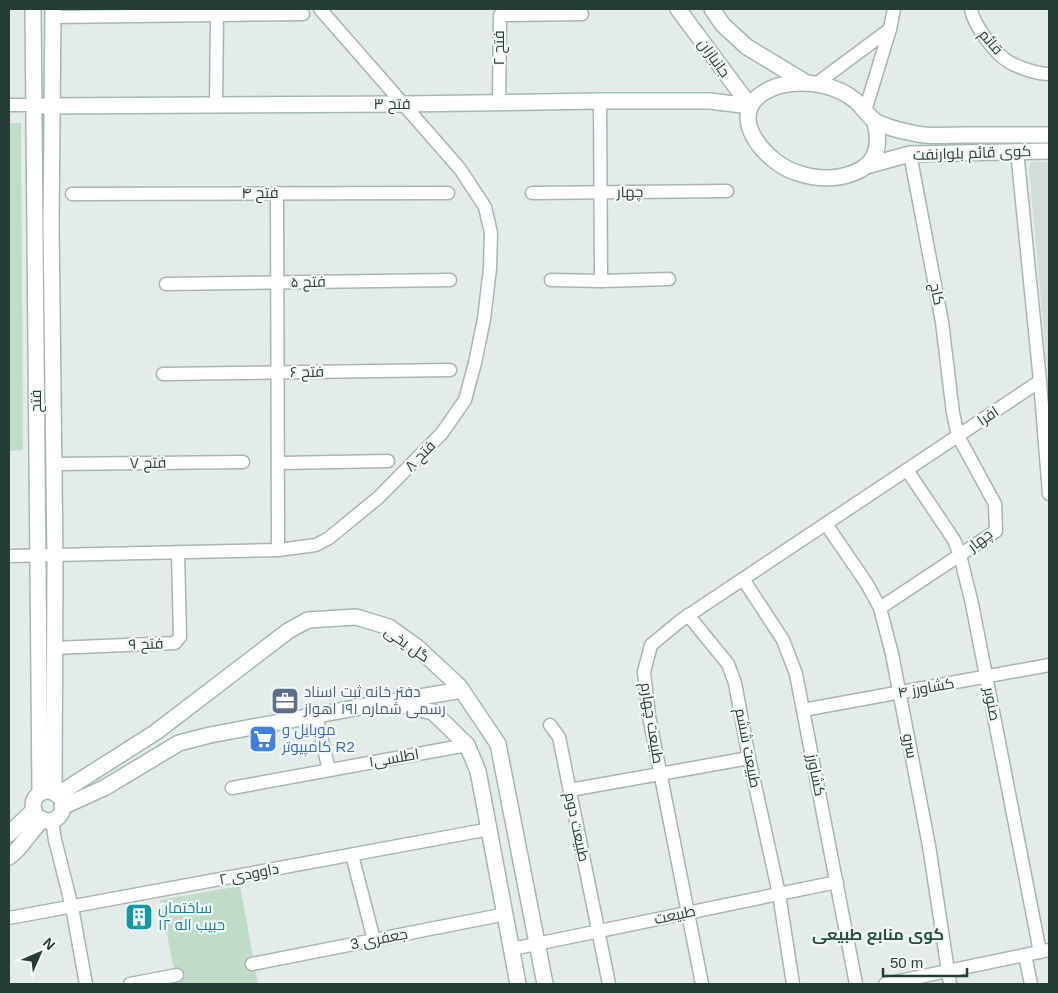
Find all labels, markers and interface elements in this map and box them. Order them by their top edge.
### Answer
street label: قائم [975,26,1007,59]
street label: فتح ۲ [490,30,510,66]
street label: جانبازان [693,35,734,81]
street label: فتح ۳ [373,95,411,115]
street label: کوی قائم بلوارنفت [913,142,1031,165]
street label: چهار [616,183,643,202]
street label: فتح ۴ [241,184,279,204]
street label: فتح ۵ [290,273,326,293]
street label: کاج [924,281,948,307]
street label: فتح ۶ [290,363,324,383]
street label: فتح [27,390,47,412]
street label: افرا [974,402,1002,430]
street label: فتح ۸ [401,437,441,477]
street label: فتح ۷ [130,454,166,474]
street label: چهار [963,525,997,557]
street label: گل یخی [380,622,433,667]
street label: فتح ۹ [128,634,164,656]
street label: کشاورز ۴ [896,674,956,702]
street label: طبیعت چهارم [636,681,667,765]
place label: دفتر خانه ثبت اسناد رسمی شماره ۱۹۱ اهواز [303,683,446,719]
street label: صنوبر [980,685,1004,722]
office icon: دفتر خانه ثبت اسناد رسمی شماره ۱۹۱ اهواز [270,686,300,716]
street label: طبیعت ششم [730,706,765,790]
place label: موبایل و کامپیوتر R2 [281,721,355,757]
supermarket icon: موبایل و کامپیوتر R2 [248,724,278,754]
street label: سرو [899,732,921,760]
street label: اطلسی۱ [368,745,421,772]
street label: کشاورز [803,751,829,798]
street label: طبیعت دوم [560,791,593,864]
street label: داوودی ۲ [218,859,281,890]
place label: ساختمان حبیب اله ۱۲ [158,899,225,933]
building icon: ساختمان حبیب اله ۱۲ [124,902,154,932]
street label: طبیعت [653,902,697,927]
street label: 3 جعفری [349,925,409,954]
district label: کوی منابع طبیعی [812,926,944,945]
north arrow [15,928,65,978]
text: N [40,935,58,953]
scale bar [883,946,967,978]
text: 50 m [890,954,923,971]

